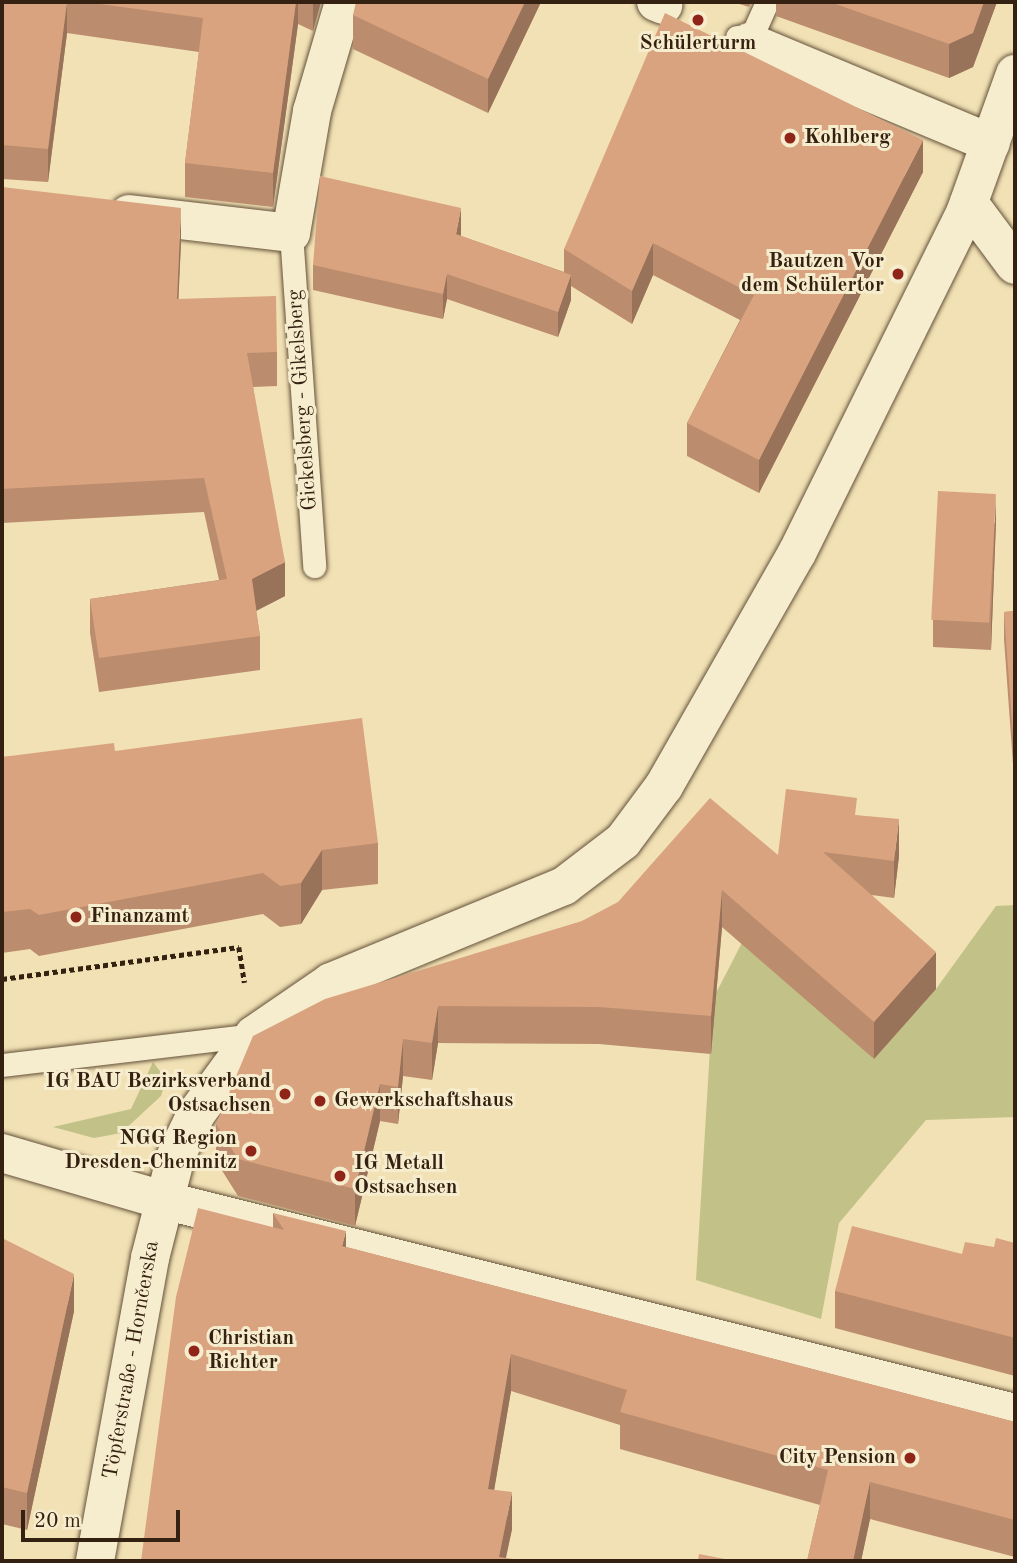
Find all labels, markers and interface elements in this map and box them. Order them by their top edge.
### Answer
marker: Schülerturm [690,12,706,28]
place label: Schülerturm [640,31,756,57]
place label: Kohlberg [804,125,891,151]
marker: Kohlberg [782,130,798,146]
place label: Bautzen Vor dem Schülertor [741,249,884,299]
marker: Bautzen Vor dem Schülertor [890,266,906,282]
street label: Gickelsberg - Gikelsberg [283,289,323,511]
place label: Finanzamt [90,904,189,930]
marker: Finanzamt [68,909,84,925]
place label: IG BAU Bezirksverband Ostsachsen [46,1069,271,1119]
marker: IG BAU Bezirksverband Ostsachsen [277,1086,293,1102]
place label: Gewerkschaftshaus [334,1088,513,1114]
marker: Gewerkschaftshaus [312,1093,328,1109]
place label: NGG Region Dresden-Chemnitz [64,1126,237,1176]
marker: NGG Region Dresden-Chemnitz [243,1143,259,1159]
place label: IG Metall Ostsachsen [354,1151,458,1201]
marker: IG Metall Ostsachsen [332,1168,348,1184]
street label: Töpferstraße - Hornčerska [99,1239,165,1481]
place label: Christian Richter [208,1326,294,1376]
marker: Christian Richter [186,1343,202,1359]
place label: City Pension [779,1445,896,1471]
marker: City Pension [902,1450,918,1466]
scale bar [24,1496,184,1540]
text: 20 m [34,1511,81,1532]

